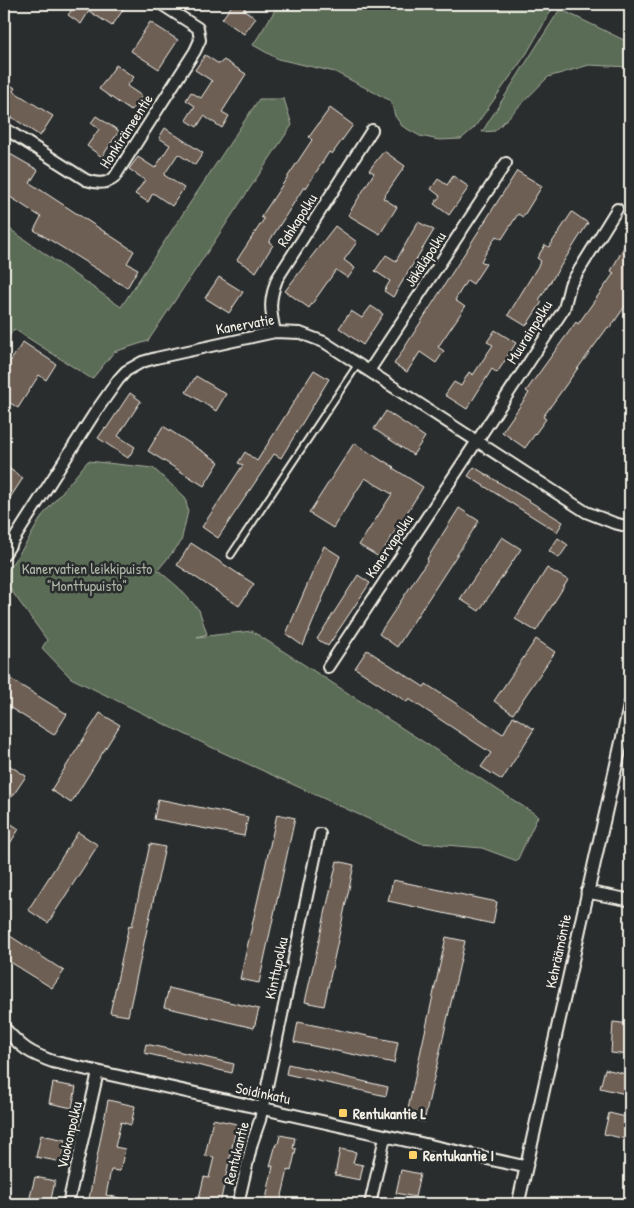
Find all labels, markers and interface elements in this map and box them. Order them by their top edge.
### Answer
street label: Honkirämeentie [94,90,158,172]
street label: Rahkapolku [272,189,322,251]
street label: Jäkäläpolku [399,227,451,291]
street label: Muurainpolku [501,296,557,368]
street label: Kanervatie [214,309,276,339]
street label: Kanervapolku [360,510,418,582]
park label: Kanervatien leikkipuisto "Monttupuisto" [22,558,152,596]
street label: Kehräämöntie [540,912,576,990]
street label: Kinttupolku [259,935,293,1001]
street label: Soidinkatu [234,1077,292,1109]
street label: Vuokonpolku [51,1099,87,1171]
place label: Rentukantie L [353,1103,427,1124]
marker: Rentukantie L [337,1107,349,1119]
street label: Rentukantie [218,1119,254,1187]
place label: Rentukantie I [423,1145,494,1166]
marker: Rentukantie I [407,1149,419,1161]

